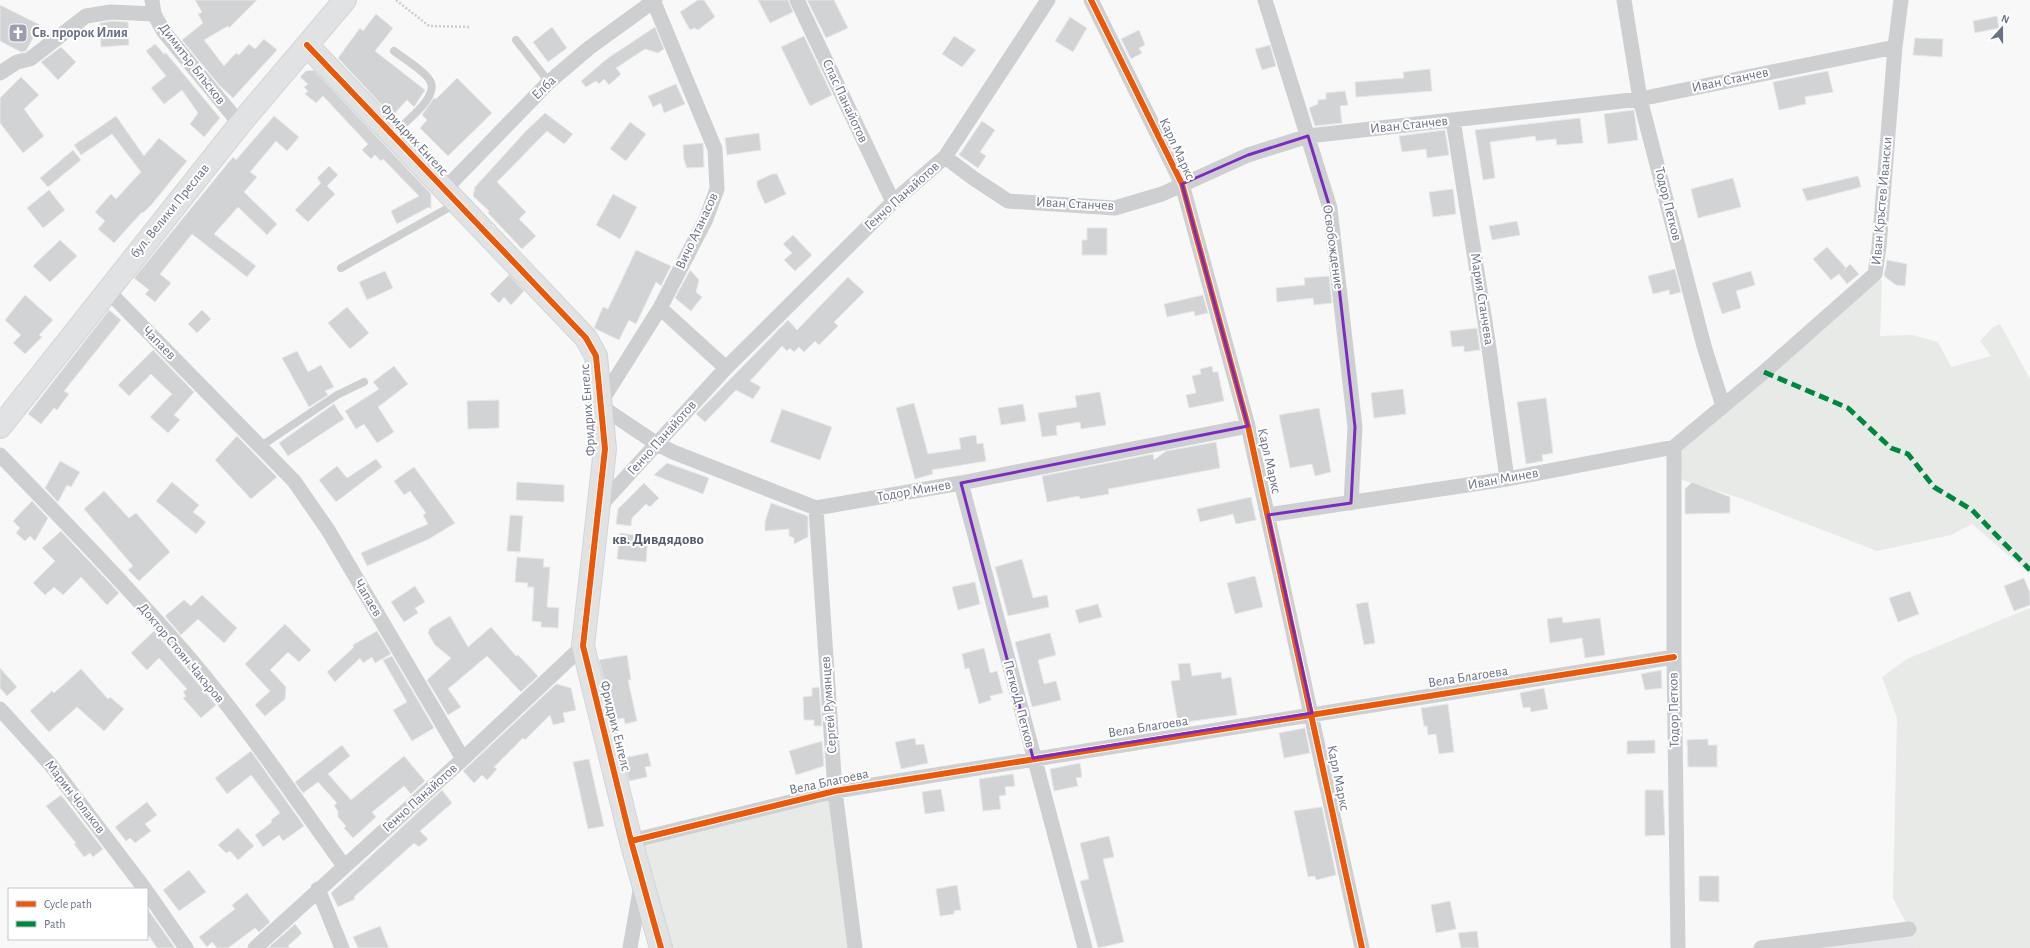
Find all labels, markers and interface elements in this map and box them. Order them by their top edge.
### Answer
north arrow [1982,8,2022,48]
text: N [2000,13,2011,26]
street label: Димитър Блъсков [156,21,228,107]
church icon: Св. пророк Илия [7,22,29,44]
place label: Св. пророк Илия [32,26,128,40]
street label: Спас Панайотов [820,57,870,145]
street label: Иван Станчев [1690,65,1770,95]
street label: Елба [529,73,559,103]
street label: Фридрих Енгелс [377,101,451,179]
street label: Иван Станчев [1369,114,1449,136]
street label: Карл Маркс [1157,116,1198,183]
street label: Иван Кръстев Ивански [1869,136,1895,266]
street label: Генчо Панайотов [862,159,942,233]
street label: бул. Велики Преслав [128,161,212,261]
street label: Тодор Петков [1652,166,1684,242]
street label: Вичо Атанасов [673,191,721,271]
street label: Иван Станчев [1036,195,1114,213]
street label: Освобождение [1320,204,1346,290]
street label: Мария Станчева [1468,252,1496,347]
street label: Чапаев [140,324,178,362]
street label: Фридрих Енгелс [578,363,598,457]
street label: Генчо Панайотов [625,398,699,478]
street label: Карл Маркс [1255,427,1283,495]
street label: Иван Минев [1467,466,1539,492]
street label: Тодор Минев [876,478,952,504]
district label: кв. Дивдядово [612,532,704,547]
street label: Чапаев [351,577,385,619]
street label: Доктор Стоян Чакъров [135,600,227,706]
street label: Сергей Румянцев [819,656,839,754]
street label: Петко Д. Петков [1001,659,1037,749]
street label: Вела Благоева [1427,664,1510,690]
street label: Тодор Петков [1666,672,1682,748]
street label: Фридрих Енгелс [597,679,633,773]
street label: Вела Благоева [1107,714,1190,740]
street label: Карл Маркс [1324,744,1352,812]
street label: Марин Чолаков [42,758,108,836]
street label: Генчо Панайотов [380,761,460,835]
street label: Вела Благоева [788,767,871,797]
legend [8,888,148,940]
text: Cycle path [44,898,92,911]
text: Path [44,918,66,930]

